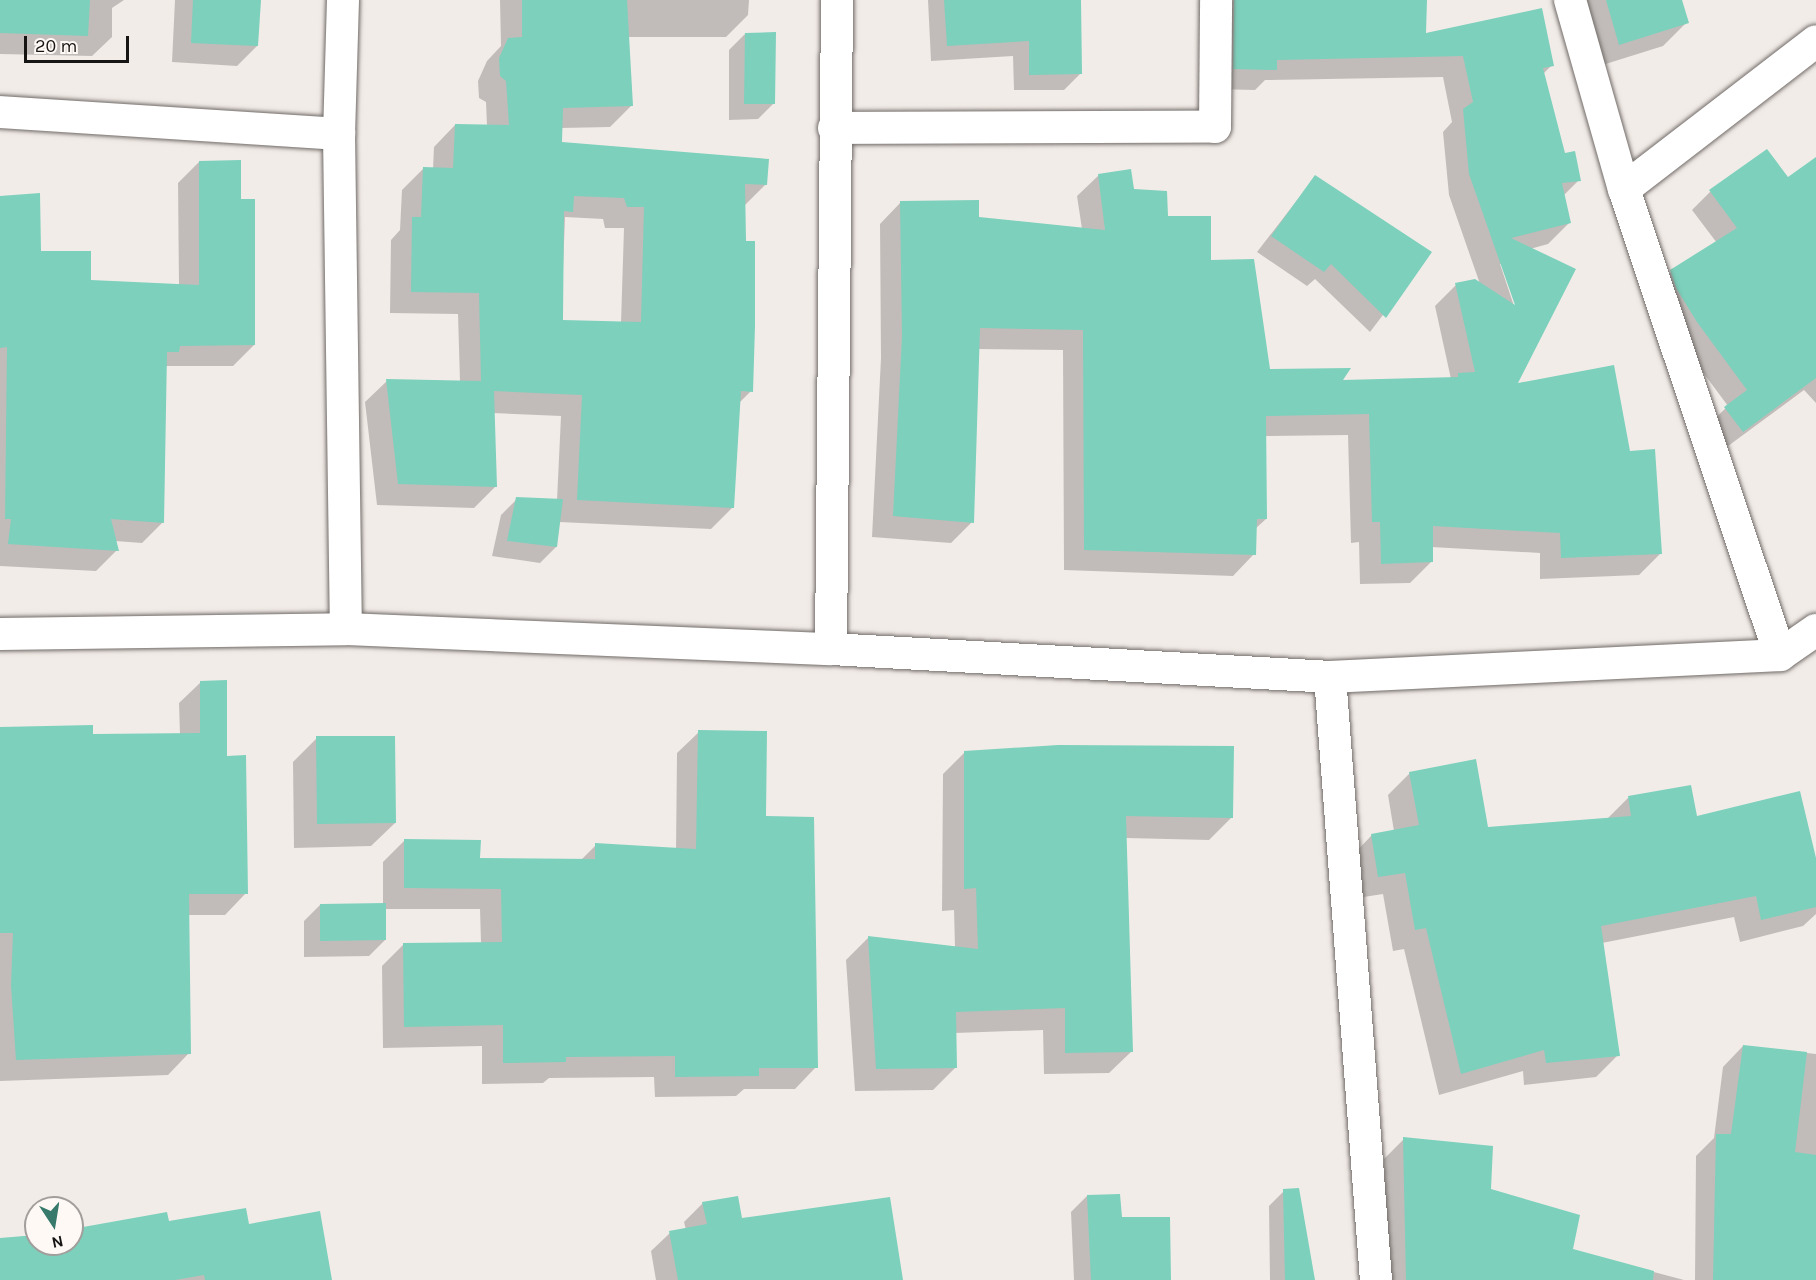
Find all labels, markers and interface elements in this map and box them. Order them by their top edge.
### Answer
scale bar [27,24,132,62]
text: 20 m [35,35,77,57]
north arrow [24,1196,84,1256]
text: N [50,1232,65,1253]

